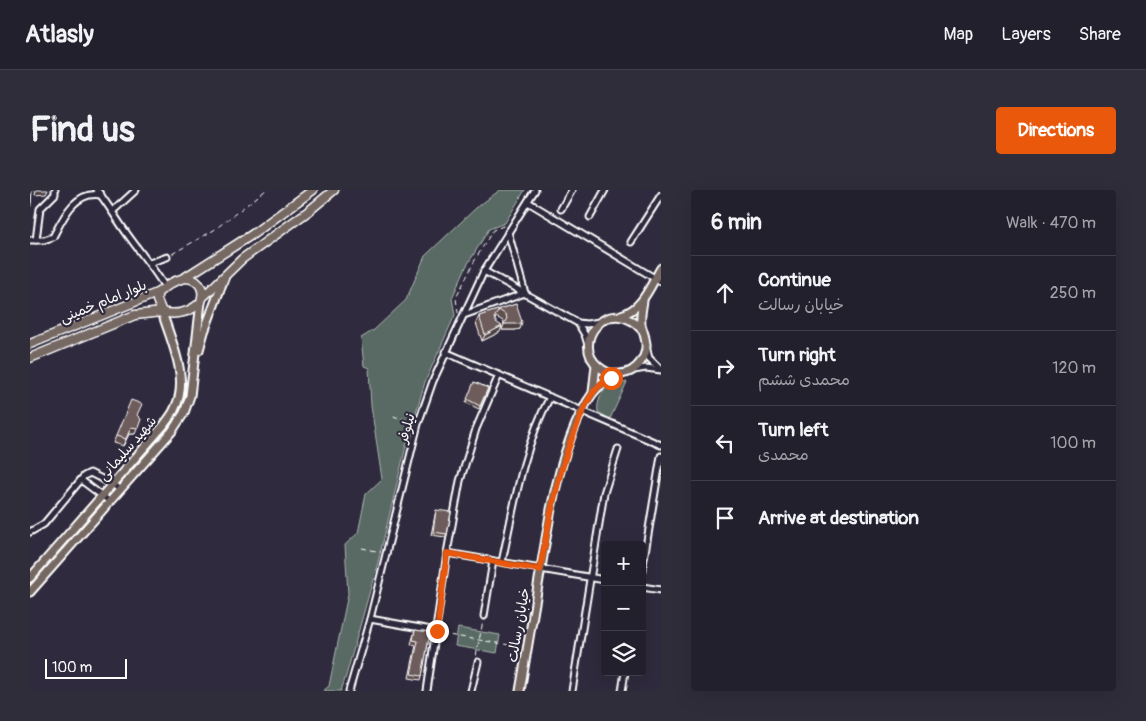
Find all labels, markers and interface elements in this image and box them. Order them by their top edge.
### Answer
text: Atlasly [25,20,94,49]
text: Map [944,23,973,46]
text: Layers [1001,23,1051,46]
text: Share [1079,23,1121,46]
button: Directions [996,107,1116,154]
text: Find us [30,108,135,152]
text: 6 min [711,209,762,236]
text: Walk · 470 m [1006,213,1096,233]
text: Continue [758,268,831,292]
street label: بلوار امام خمینی [57,276,150,328]
icon: ahead [711,279,739,307]
text: 250 m [1050,283,1096,303]
text: خیابان رسالت [758,295,844,315]
text: Turn right [758,343,836,367]
icon: right [711,354,739,382]
text: 120 m [1052,358,1096,378]
route start [600,367,623,390]
text: محمدی ششم [758,370,850,390]
street label: نیلوفر [394,411,420,446]
street label: شهید سلیمانی [95,412,160,484]
text: Turn left [758,418,828,442]
icon: left [711,429,739,457]
text: 100 m [1050,433,1096,453]
text: محمدی [758,445,809,465]
icon: arrive [711,504,739,532]
text: Arrive at destination [758,506,919,530]
map controls [601,541,646,676]
button: + [601,541,646,586]
button: − [601,586,646,631]
street label: خیابان رسالت [504,587,533,664]
route end [426,620,449,643]
button: layers [601,631,646,676]
scale bar [45,656,128,679]
text: 100 m [52,659,92,676]

